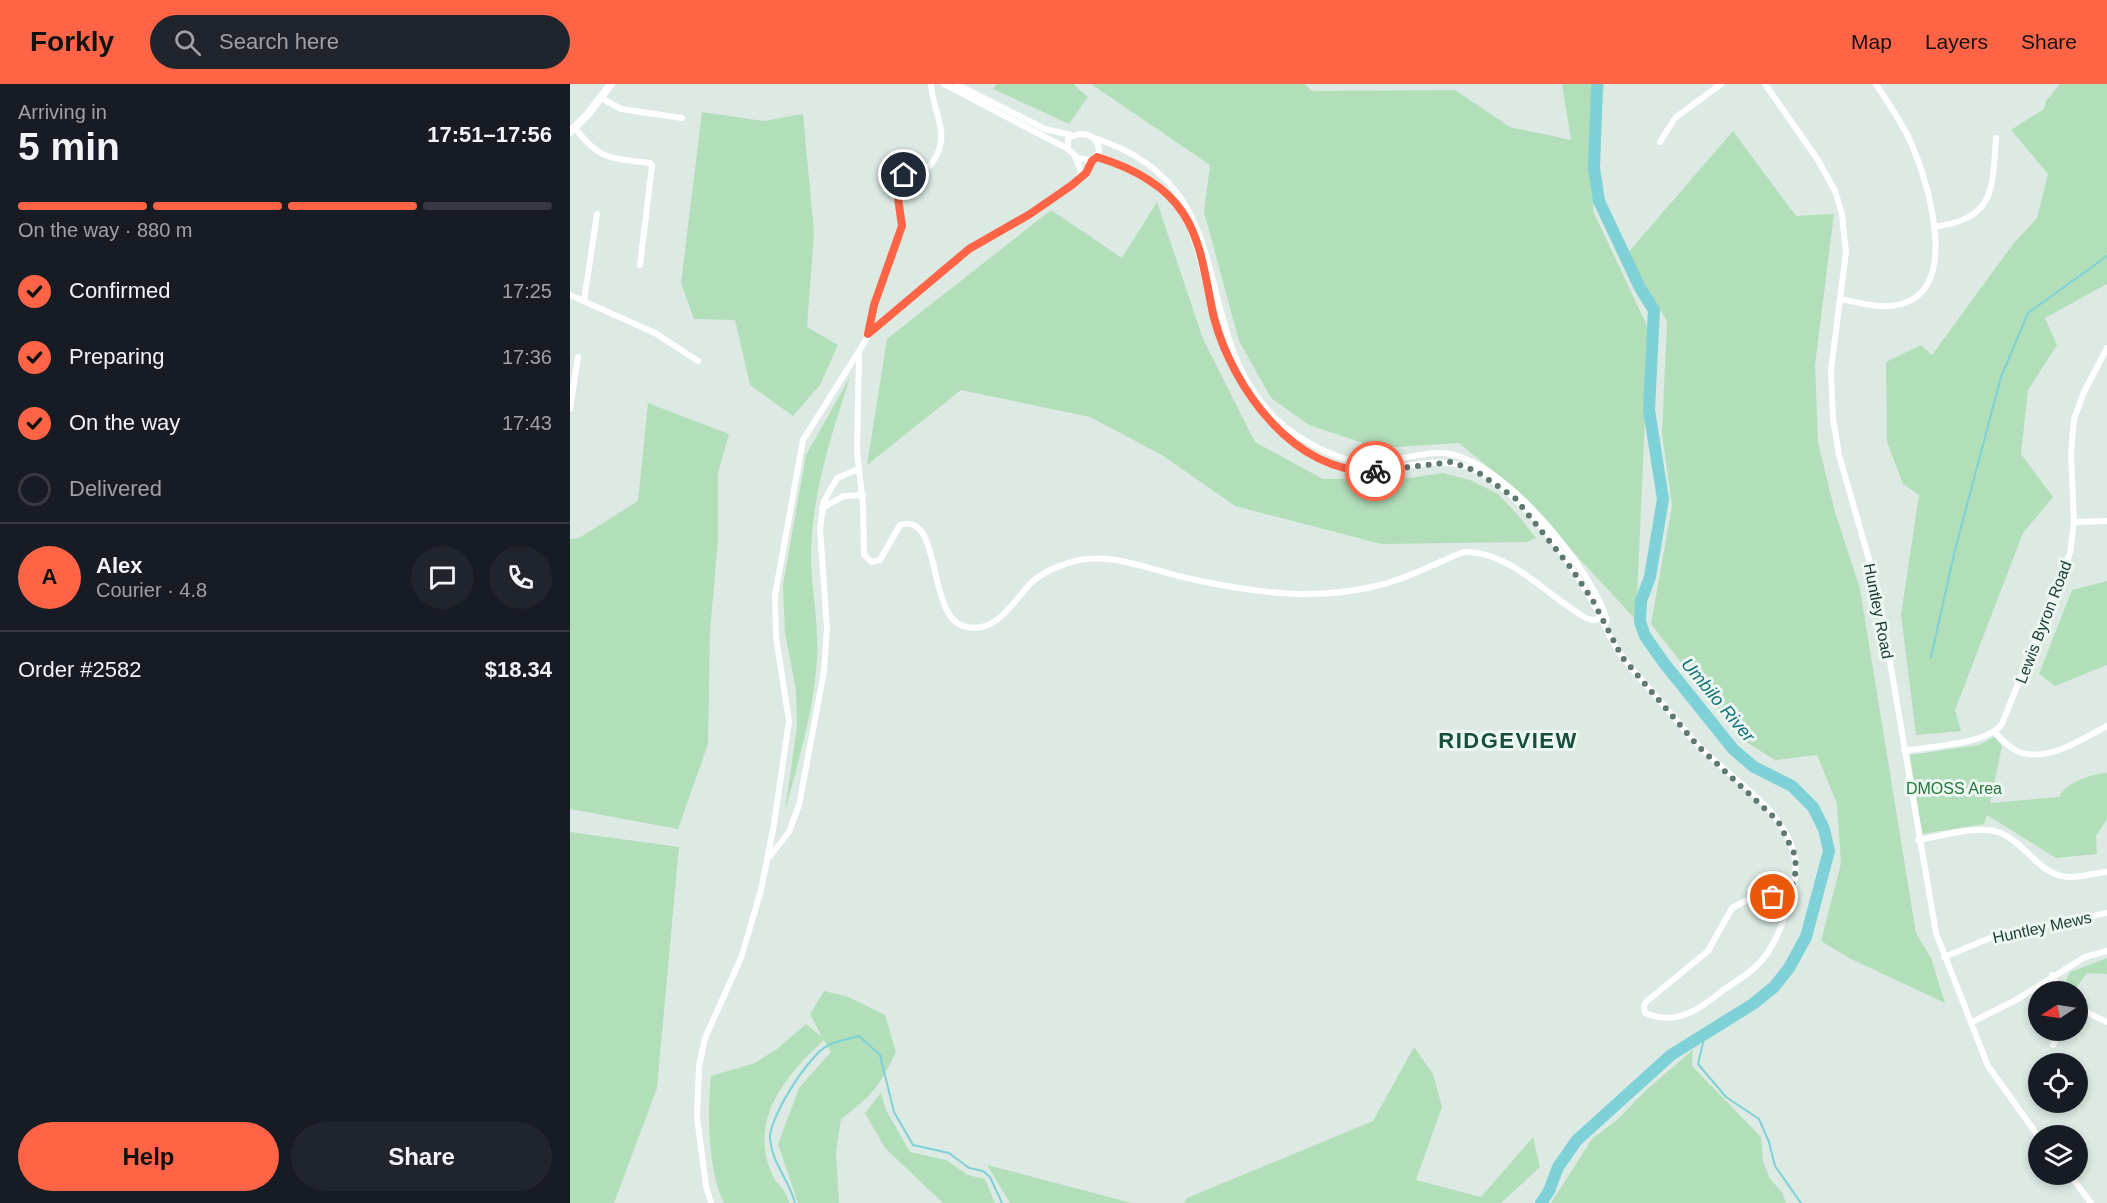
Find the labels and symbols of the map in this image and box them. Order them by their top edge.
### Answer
pin [878,149,929,200]
courier [1345,441,1405,501]
street label: Lewis Byron Road [2012,559,2075,686]
street label: Huntley Road [1861,562,1896,660]
water label: Umbilo River [1677,654,1759,747]
district label: RIDGEVIEW [1438,728,1578,753]
park label: DMOSS Area [1906,780,2002,797]
pin [1747,871,1798,922]
street label: Huntley Mews [1991,909,2093,946]
north arrow [2028,981,2088,1041]

